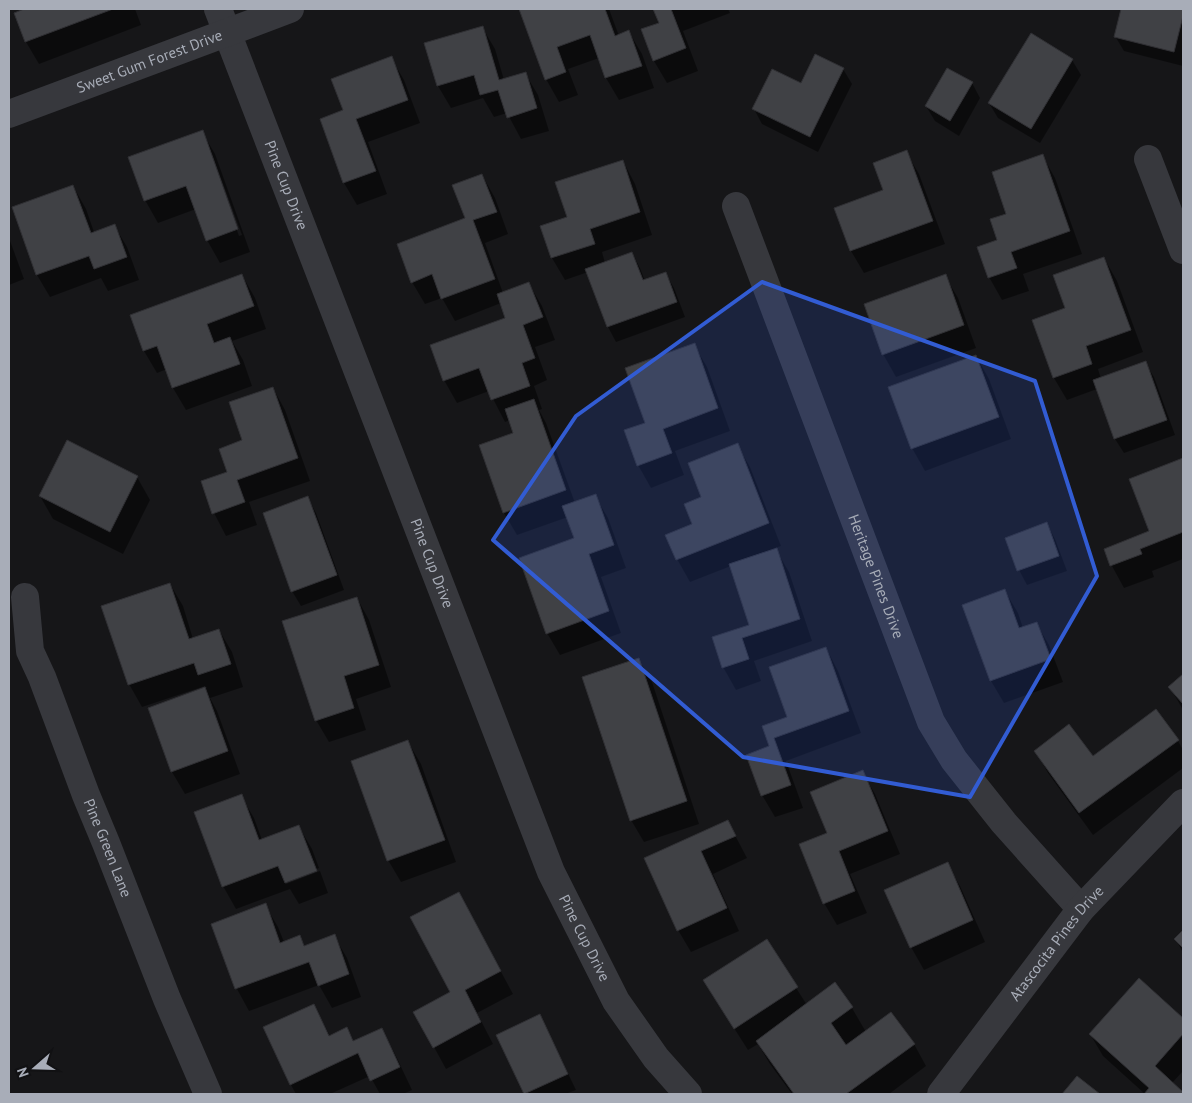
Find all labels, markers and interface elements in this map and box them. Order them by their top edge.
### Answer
street label: Sweet Gum Forest Drive [74,25,225,97]
street label: Pine Cup Drive [261,138,312,233]
street label: Heritage Pines Drive [844,511,909,641]
street label: Pine Cup Drive [406,516,458,610]
street label: Pine Green Lane [80,796,136,900]
street label: Atascocita Pines Drive [1005,881,1107,1004]
street label: Pine Cup Drive [555,891,614,984]
north arrow [10,1043,60,1093]
text: N [13,1065,33,1080]

